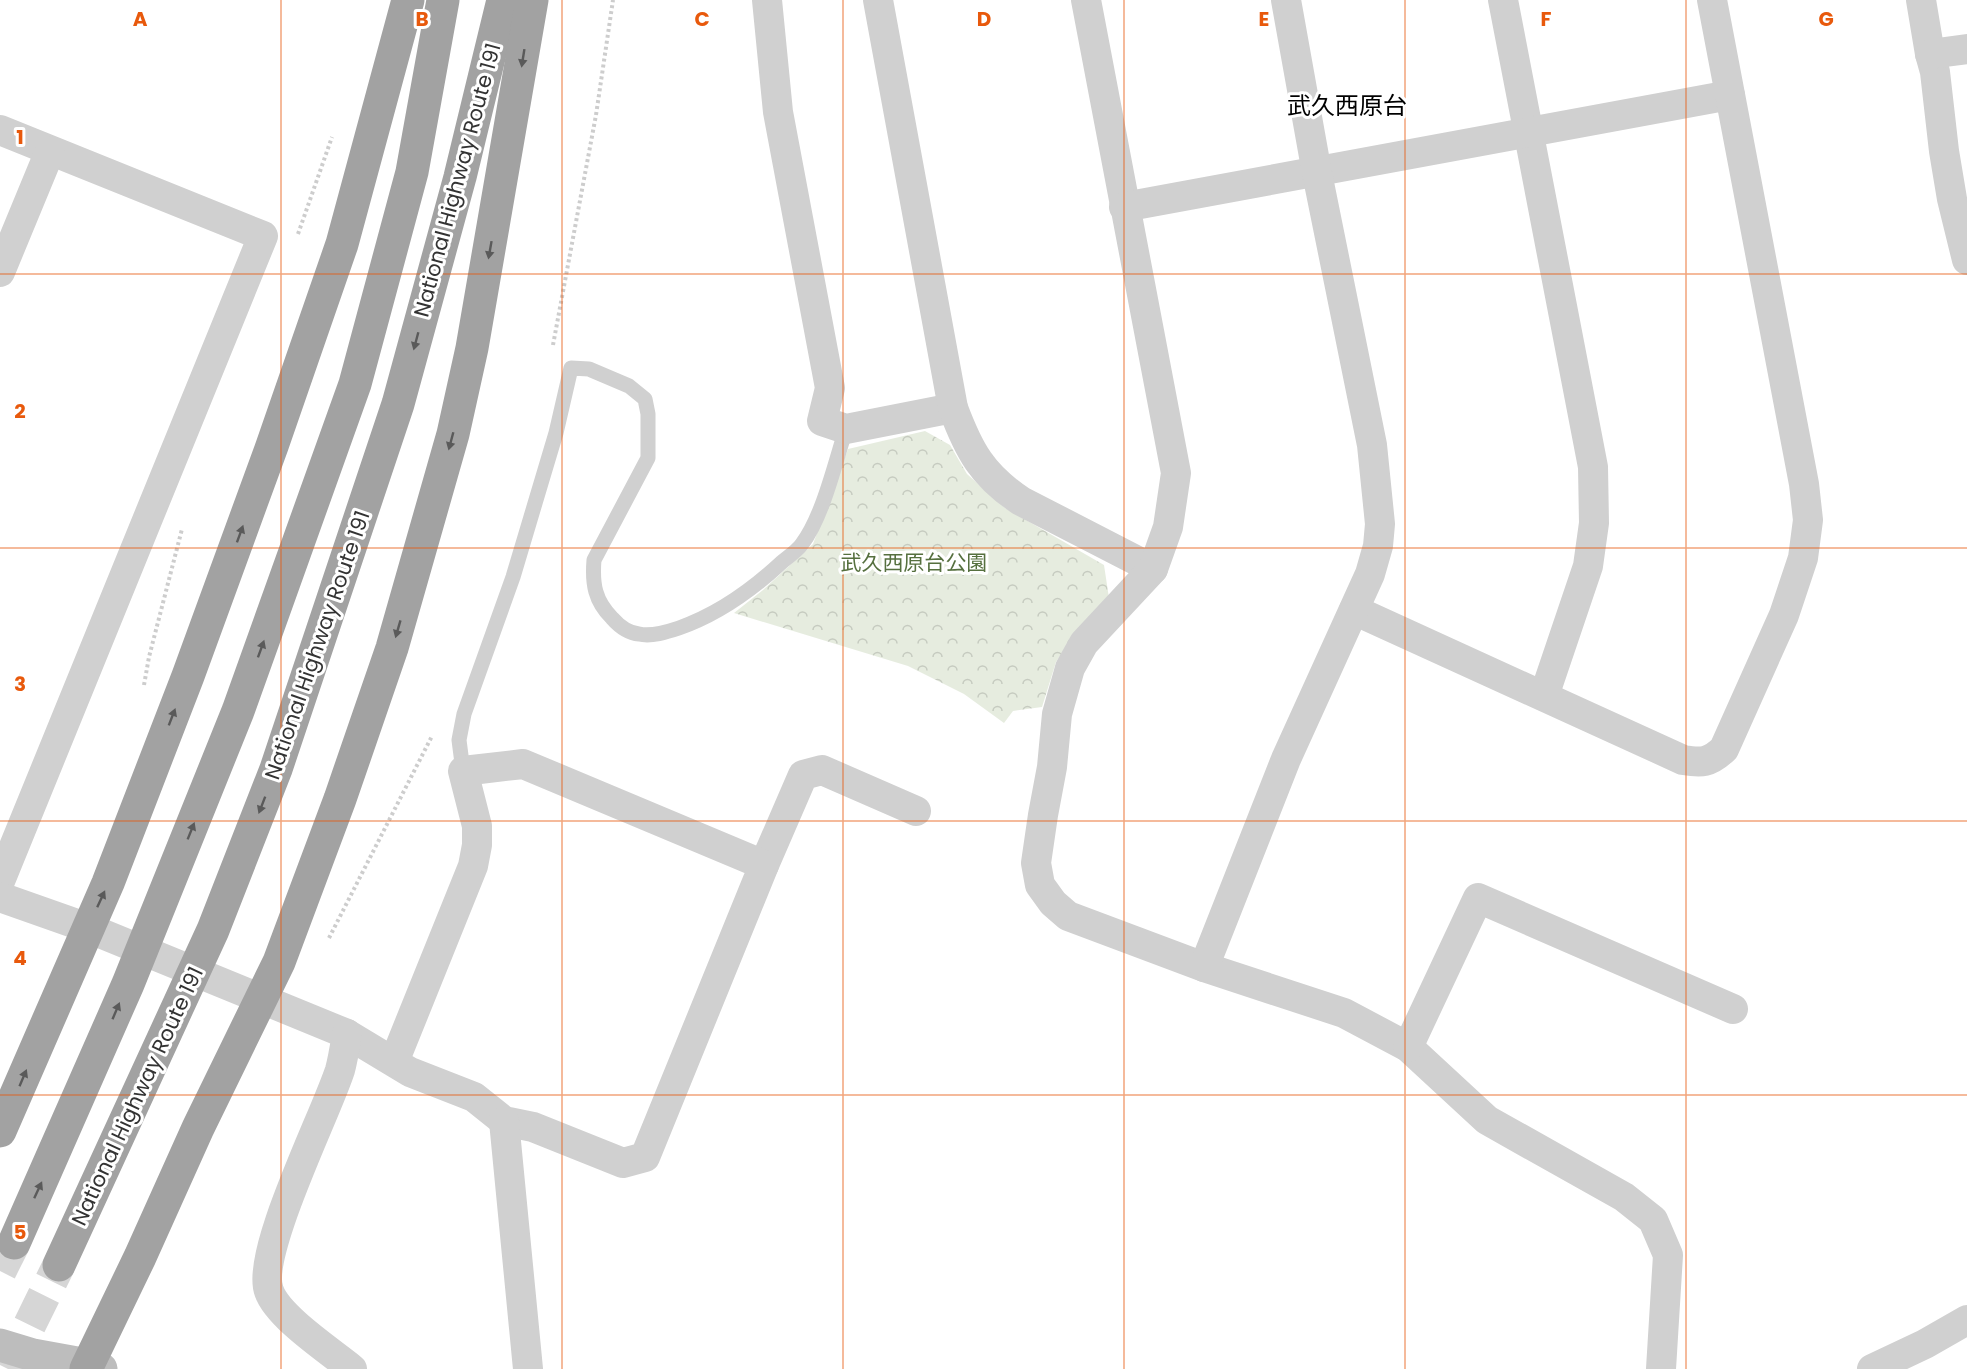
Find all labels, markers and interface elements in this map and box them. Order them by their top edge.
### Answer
text: A [133,5,148,33]
text: B [415,5,429,33]
text: C [694,5,710,33]
text: D [977,5,991,33]
text: E [1259,5,1269,33]
text: F [1541,5,1552,33]
text: G [1818,5,1834,33]
street label: National Highway Route 191 [406,40,508,320]
one-way arrow [518,48,527,67]
district label: 武久西原台 [1287,89,1407,122]
text: 1 [16,123,24,151]
one-way arrow [485,241,494,260]
one-way arrow [410,332,420,350]
text: 2 [14,397,26,425]
one-way arrow [446,432,455,450]
street label: National Highway Route 191 [257,507,377,783]
one-way arrow [235,525,245,543]
park label: 武久西原台公園 [841,548,988,577]
one-way arrow [393,620,402,638]
one-way arrow [256,640,266,658]
text: 3 [14,670,26,698]
one-way arrow [167,708,177,726]
one-way arrow [257,797,267,815]
one-way arrow [187,822,196,840]
one-way arrow [97,890,106,907]
text: 4 [13,944,27,972]
street label: National Highway Route 191 [64,962,210,1230]
one-way arrow [112,1002,122,1020]
one-way arrow [18,1068,28,1086]
one-way arrow [33,1180,43,1198]
text: 5 [14,1218,27,1246]

